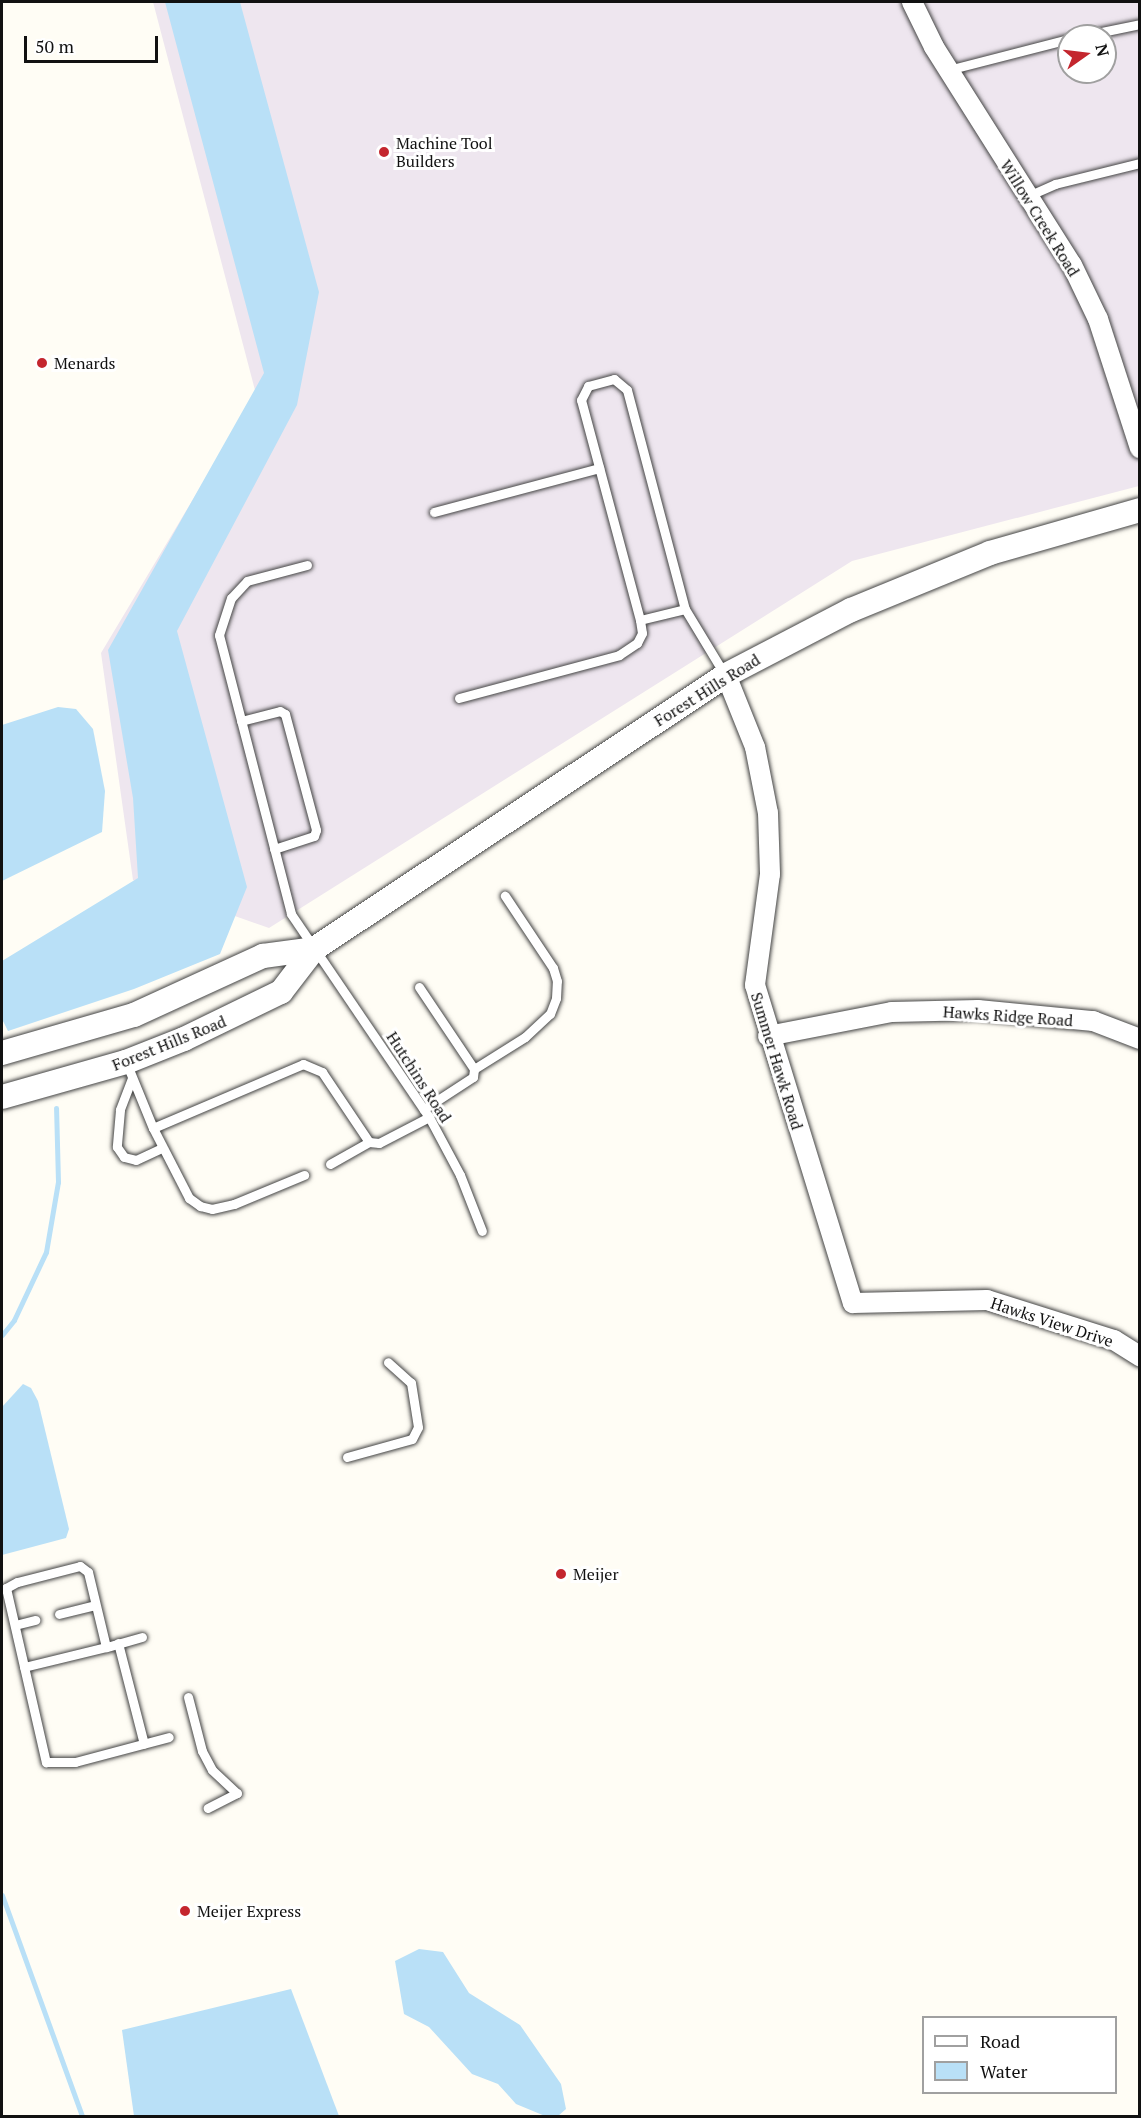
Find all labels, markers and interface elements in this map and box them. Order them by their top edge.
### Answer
scale bar [27,24,160,62]
north arrow [1057,24,1117,84]
text: 50 m [35,34,74,58]
text: N [1090,42,1115,59]
place label: Machine Tool Builders [396,133,492,171]
marker: Machine Tool Builders [377,145,391,159]
street label: Willow Creek Road [996,156,1084,280]
place label: Menards [54,353,115,373]
marker: Menards [35,356,49,370]
street label: Forest Hills Road [651,650,763,730]
street label: Summer Hawk Road [747,990,807,1132]
street label: Hawks Ridge Road [942,1002,1074,1030]
street label: Forest Hills Road [109,1011,229,1075]
street label: Hutchins Road [383,1028,455,1126]
street label: Hawks View Drive [988,1293,1116,1351]
place label: Meijer [573,1564,619,1584]
marker: Meijer [554,1567,568,1581]
place label: Meijer Express [197,1901,301,1921]
marker: Meijer Express [178,1904,192,1918]
legend [922,2016,1117,2094]
text: Road [980,2029,1020,2053]
text: Water [980,2059,1027,2083]

